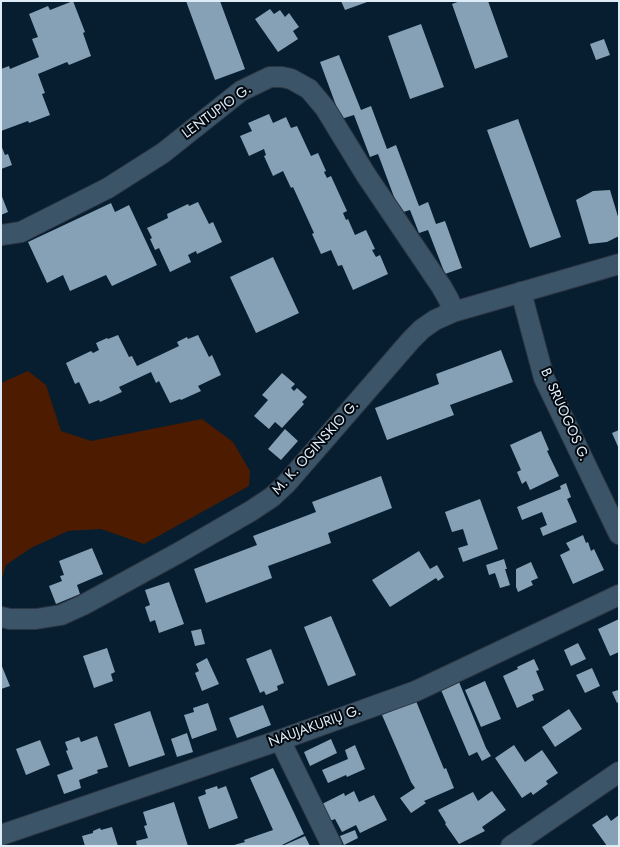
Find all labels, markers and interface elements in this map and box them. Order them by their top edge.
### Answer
street label: LENTUPIO G. [179,81,255,143]
street label: B. SRUOGOS G. [536,366,592,464]
street label: M. K. OGINSKIO G. [269,397,363,499]
street label: NAUJAKURIŲ G. [267,703,363,751]

